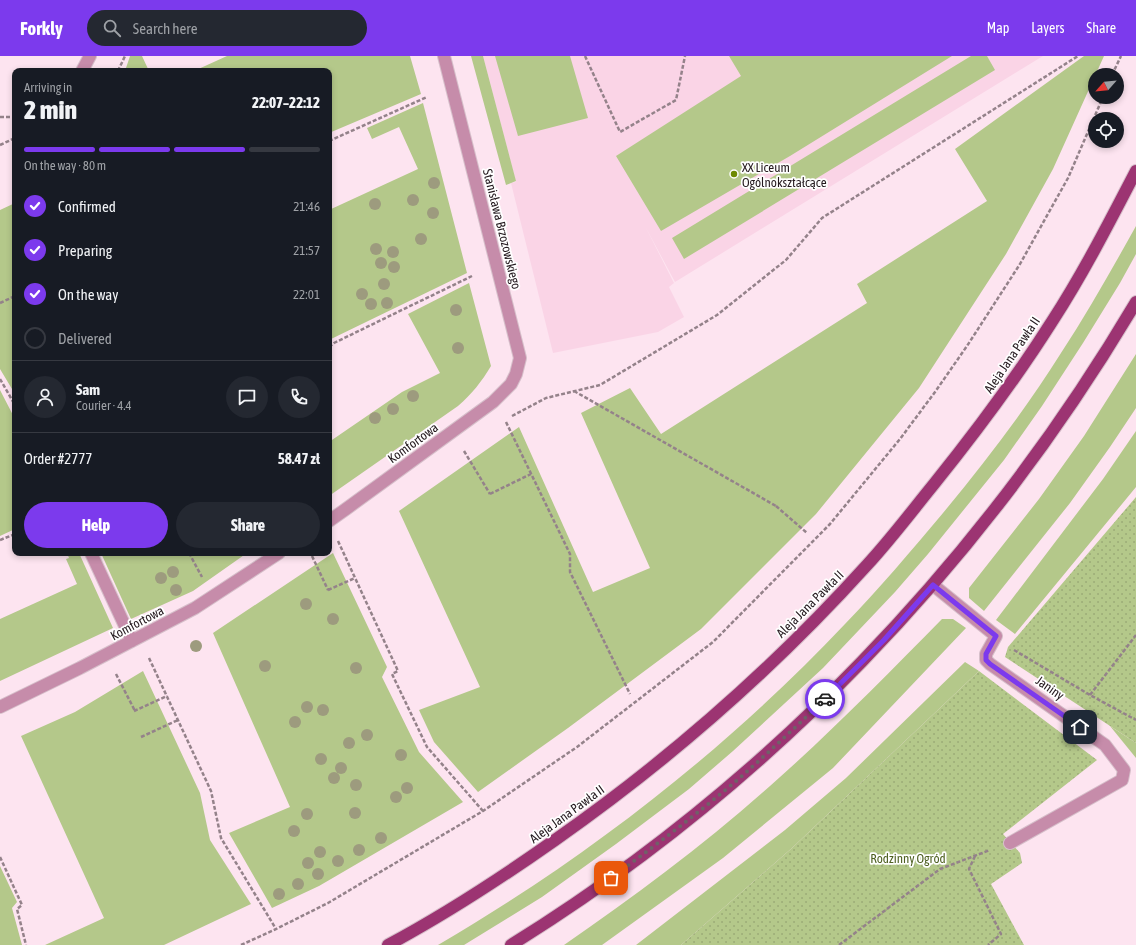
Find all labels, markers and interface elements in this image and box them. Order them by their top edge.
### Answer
search box [87,10,367,46]
text: Forkly [20,17,63,39]
icon: search [101,17,123,39]
text: Search here [133,20,198,37]
text: Map [987,20,1009,36]
text: Layers [1031,20,1064,36]
text: Share [1086,20,1116,36]
north arrow [1088,68,1124,104]
map controls [1088,68,1124,148]
text: Arriving in [24,80,72,95]
text: 22:07–22:12 [252,94,320,111]
text: 2 min [24,95,77,125]
button: locate [1088,112,1124,148]
text: On the way · 80 m [24,158,106,173]
place label: XX Liceum Ogólnokształcące [742,160,827,190]
street label: Stanisława Brzozowskiego [480,167,524,291]
marker: XX Liceum Ogólnokształcące [729,169,739,179]
icon: check [24,195,46,217]
text: Confirmed [58,198,116,215]
text: 21:46 [293,199,320,214]
icon: check [24,239,46,261]
text: Preparing [58,242,112,259]
text: 21:57 [293,243,320,258]
icon: check [24,283,46,305]
text: On the way [58,286,119,303]
text: 22:01 [293,287,320,302]
street label: Aleja Jana Pawła II [981,314,1043,396]
text: Delivered [58,330,112,347]
button: person [24,376,66,418]
button: chat [226,376,268,418]
button: phone [278,376,320,418]
text: Sam [76,381,100,398]
text: Courier · 4.4 [76,398,132,413]
street label: Komfortowa [385,420,441,466]
text: Order #2777 [24,450,92,467]
text: 58.47 zł [278,450,320,467]
button: Help [24,502,168,548]
button: Share [176,502,320,548]
street label: Aleja Jana Pawła II [773,567,847,641]
street label: Komfortowa [108,603,166,643]
street label: Janiny [1033,673,1068,703]
courier [805,679,845,719]
icon: car [814,688,836,710]
pin [1063,710,1097,744]
icon: home [1069,716,1091,738]
street label: Aleja Jana Pawła II [527,782,607,846]
park label: Rodzinny Ogród [870,851,946,866]
pin [594,861,628,895]
icon: bag [600,867,622,889]

